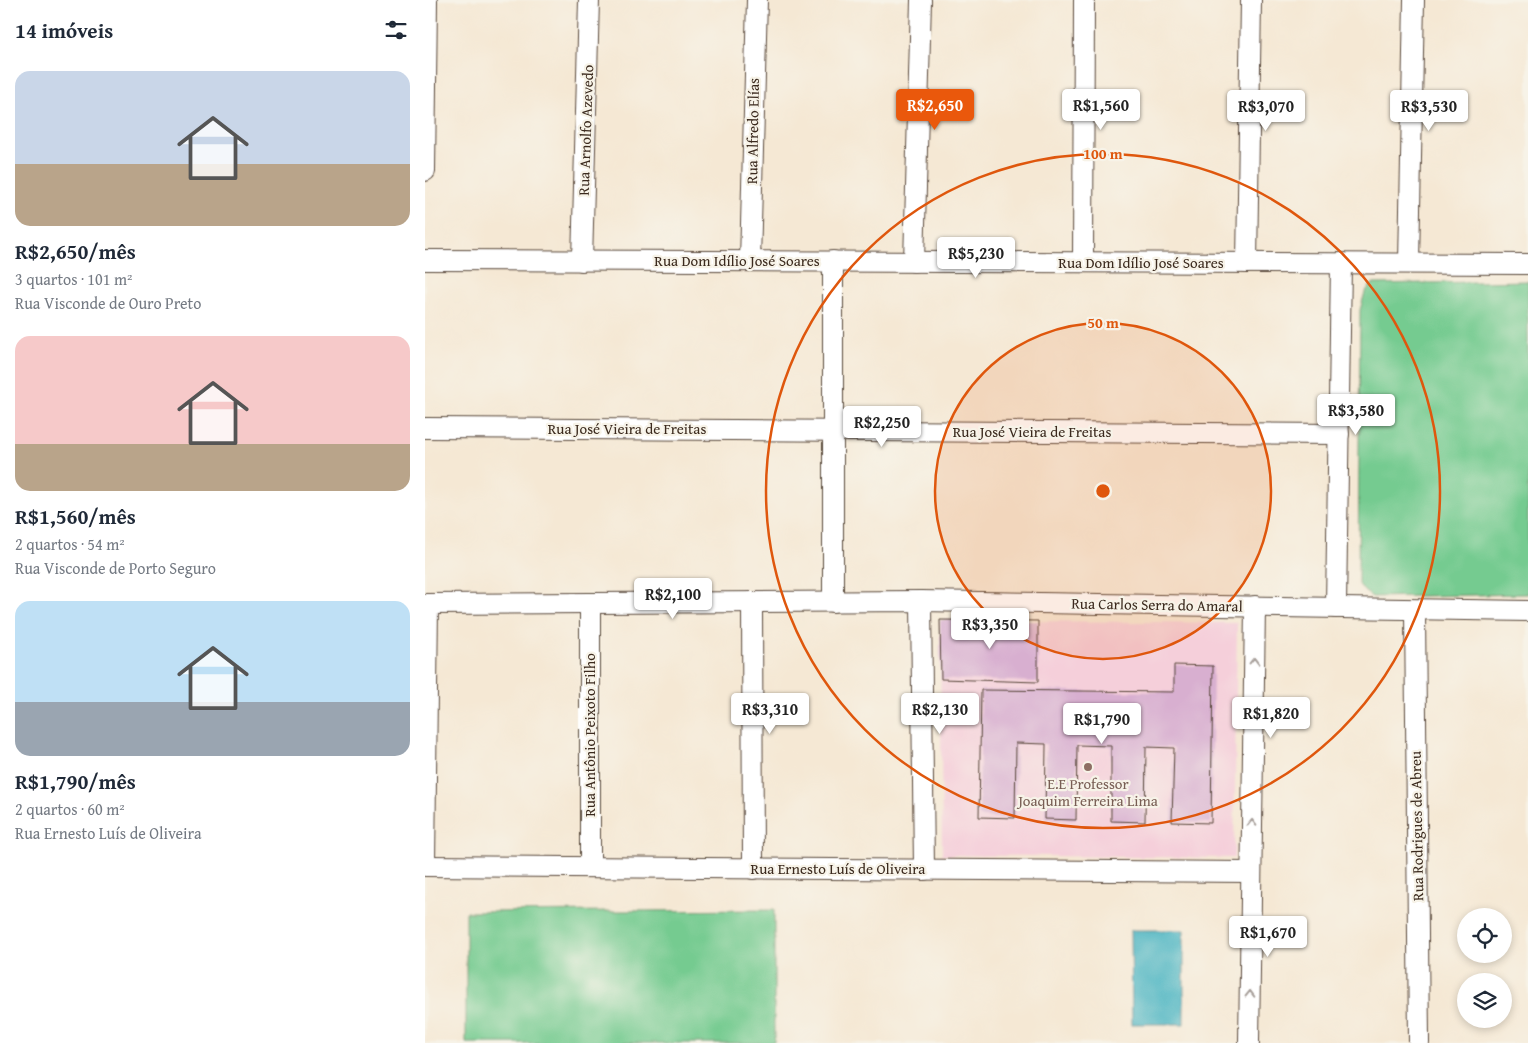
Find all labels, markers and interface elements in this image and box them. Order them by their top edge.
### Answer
text: 14 imóveis [15,15,113,46]
icon: filters [382,16,410,44]
street label: Rua Arnolfo Azevedo [573,64,598,196]
street label: Rua Alfredo Elías [741,78,764,184]
pin: R$2,650 [889,88,981,131]
pin: R$1,560 [1055,88,1147,131]
pin: R$3,070 [1220,90,1312,132]
pin: R$3,530 [1383,90,1475,132]
text: R$2,650 [907,93,963,117]
text: R$1,560 [1073,93,1129,117]
text: R$3,070 [1238,94,1294,118]
text: R$3,530 [1401,94,1457,118]
icon: home [168,103,258,193]
text: 100 m [1083,143,1123,164]
text: R$2,650/mês [15,236,136,267]
pin: R$5,230 [930,236,1022,279]
text: R$5,230 [948,241,1004,265]
street label: Rua Dom Idílio José Soares [654,250,820,271]
street label: Rua Dom Idílio José Soares [1058,252,1224,273]
text: 3 quartos · 101 m² [15,267,132,291]
text: Rua Visconde de Ouro Preto [15,291,201,315]
text: 50 m [1087,312,1119,333]
icon: home [168,368,258,458]
pin: R$3,580 [1310,394,1402,436]
text: R$3,580 [1328,398,1384,422]
pin: R$2,250 [836,406,928,448]
text: R$2,250 [854,410,910,434]
street label: Rua José Vieira de Freitas [548,418,706,439]
street label: Rua José Vieira de Freitas [953,421,1111,442]
centre of rings [1094,482,1112,500]
text: R$1,560/mês [15,501,136,532]
text: 2 quartos · 54 m² [15,532,125,556]
text: Rua Visconde de Porto Seguro [15,556,216,580]
pin: R$2,100 [627,578,719,620]
text: R$2,100 [645,582,701,606]
street label: Rua Carlos Serra do Amaral [1071,593,1243,616]
pin: R$3,350 [944,608,1036,650]
text: R$3,350 [962,612,1018,636]
icon: home [168,633,258,723]
street label: Rua Antônio Peixoto Filho [579,653,600,817]
one-way arrow [1249,657,1259,664]
pin: R$3,310 [724,692,816,735]
pin: R$2,130 [894,692,986,735]
pin: R$1,820 [1225,696,1317,739]
text: R$3,310 [742,697,798,721]
text: R$2,130 [912,697,968,721]
text: R$1,820 [1243,701,1299,725]
pin: R$1,790 [1056,702,1148,745]
text: R$1,790 [1074,707,1130,731]
street label: Rua Rodrigues de Abreu [1405,750,1428,901]
marker: E.E Professor Joaquim Ferreira Lima [1082,761,1094,773]
text: R$1,790/mês [15,766,136,797]
place label: E.E Professor Joaquim Ferreira Lima [1016,773,1158,811]
text: 2 quartos · 60 m² [15,797,125,821]
one-way arrow [1247,819,1257,827]
text: Rua Ernesto Luís de Oliveira [15,821,202,845]
street label: Rua Ernesto Luís de Oliveira [751,858,925,879]
map controls [1457,908,1512,1028]
button: locate [1457,908,1512,963]
pin: R$1,670 [1222,916,1314,958]
text: R$1,670 [1240,920,1296,944]
button: layers [1457,973,1512,1028]
one-way arrow [1245,990,1255,998]

